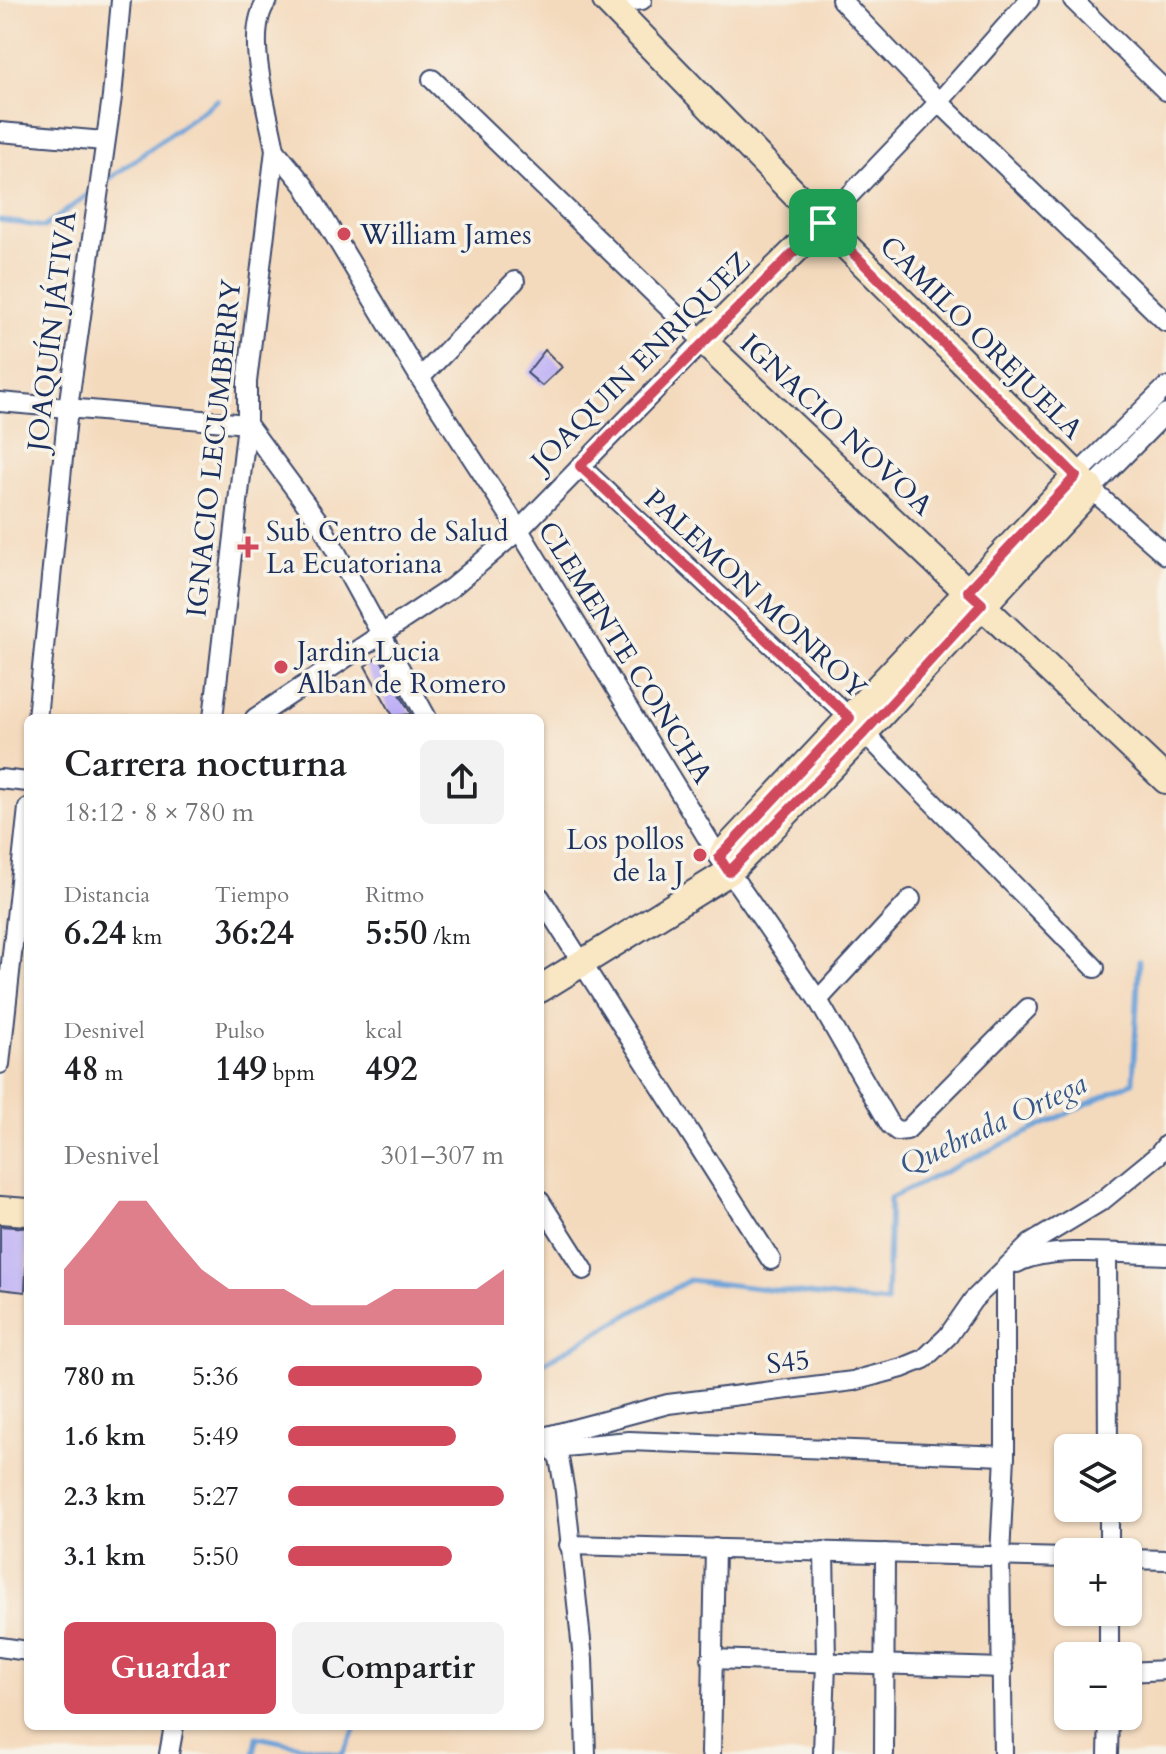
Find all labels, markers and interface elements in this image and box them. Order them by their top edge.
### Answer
pin [789,189,857,257]
icon: arrive [801,201,845,245]
street label: JOAQUÍN JÁTIVA [18,209,86,457]
place label: William James [359,216,532,254]
marker: William James [335,225,353,243]
street label: CAMILO OREJUELA [871,228,1091,448]
street label: JOAQUIN ENRIQUEZ [520,244,759,483]
street label: IGNACIO LECUMBERRY [177,277,251,619]
street label: IGNACIO NOVOA [732,325,941,524]
street label: PALEMON MONROY [636,480,875,707]
place label: Sub Centro de Salud La Ecuatoriana [266,513,508,583]
street label: CLEMENTE CONCHA [529,514,722,791]
marker: Sub Centro de Salud La Ecuatoriana [237,536,259,558]
place label: Jardin Lucia Alban de Romero [293,633,506,703]
marker: Jardin Lucia Alban de Romero [272,658,290,676]
text: Carrera nocturna [64,740,347,789]
button: share [420,740,504,824]
text: 18:12 · 8 × 780 m [64,795,254,830]
place label: Los pollos de la J [566,821,684,891]
marker: Los pollos de la J [691,846,709,864]
text: Distancia [64,880,150,910]
text: Tiempo [215,880,289,910]
text: Ritmo [365,880,424,910]
text: 6.24 [64,910,126,956]
text: 36:24 [215,910,294,956]
text: 5:50 [365,910,427,956]
text: km [126,922,162,952]
text: /km [427,922,471,952]
text: Desnivel [64,1016,145,1046]
text: Pulso [215,1016,265,1046]
text: kcal [365,1016,402,1046]
text: 48 [64,1046,99,1092]
text: 149 [215,1046,267,1092]
text: 492 [365,1046,418,1092]
text: m [99,1058,123,1088]
text: bpm [267,1058,315,1088]
water label: Quebrada Ortega [893,1063,1093,1186]
text: Desnivel [64,1138,159,1173]
text: 301–307 m [381,1138,504,1173]
street label: S45 [765,1341,812,1383]
text: 780 m [64,1359,135,1394]
text: 5:36 [192,1359,239,1394]
text: 1.6 km [64,1419,145,1454]
text: 5:49 [192,1419,239,1454]
map controls [1054,1434,1142,1730]
button: layers [1054,1434,1142,1522]
text: 2.3 km [64,1479,145,1514]
text: 5:27 [192,1479,239,1514]
button: + [1054,1538,1142,1626]
text: 3.1 km [64,1539,145,1574]
text: 5:50 [192,1539,239,1574]
button: Guardar [64,1622,276,1714]
button: Compartir [292,1622,504,1714]
button: − [1054,1642,1142,1730]

